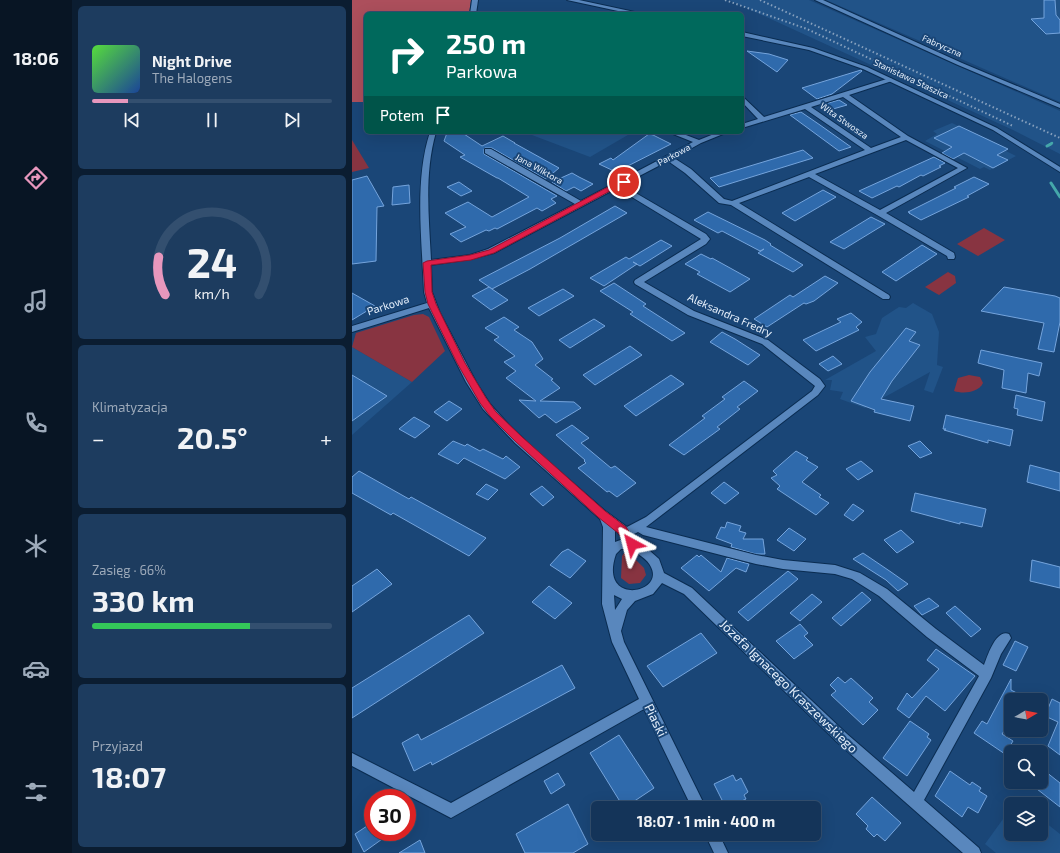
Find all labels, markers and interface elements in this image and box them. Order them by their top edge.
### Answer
text: 250 m [446,26,526,60]
icon: right [380,28,432,80]
street label: Fabryczna [921,32,964,59]
text: 18:06 [13,47,59,69]
text: Night Drive [152,52,232,70]
street label: Stanisława Staszica [872,56,951,101]
text: Parkowa [446,60,517,82]
text: The Halogens [152,70,232,86]
street label: Wita Stwosza [818,100,870,141]
icon: arrive [432,104,454,126]
text: Potem [380,106,424,124]
icon: previous [121,109,143,131]
icon: pause [201,109,223,131]
icon: next [281,109,303,131]
street label: Parkowa [655,141,692,168]
street label: Jana Wiktora [514,151,565,186]
icon: directions [22,164,50,192]
pin [607,165,641,199]
icon: arrive [613,171,635,193]
text: 24 [187,236,237,286]
text: km/h [194,285,230,302]
icon: music [22,287,50,315]
street label: Aleksandra Fredry [686,290,775,339]
street label: Parkowa [365,292,411,317]
text: Klimatyzacja [92,399,168,415]
icon: phone [22,409,50,437]
text: 20.5° [177,419,248,455]
text: − [92,425,105,451]
text: + [320,425,332,451]
position arrow [611,523,653,565]
icon: climate [22,532,50,560]
text: Zasięg · 66% [92,562,166,578]
text: 330 km [92,582,195,618]
street label: Józefa Ignacego Kraszewskiego [717,616,861,756]
icon: car [22,655,50,683]
north arrow [1004,693,1048,737]
map controls [1004,693,1048,841]
street label: Piaski [641,701,671,739]
text: Przyjazd [92,738,143,754]
button: search [1004,745,1048,789]
text: 18:07 [92,758,166,794]
icon: filters [22,778,50,806]
speed limit sign: 30 [364,789,416,841]
button: layers [1004,797,1048,841]
text: 18:07 · 1 min · 400 m [637,812,775,830]

